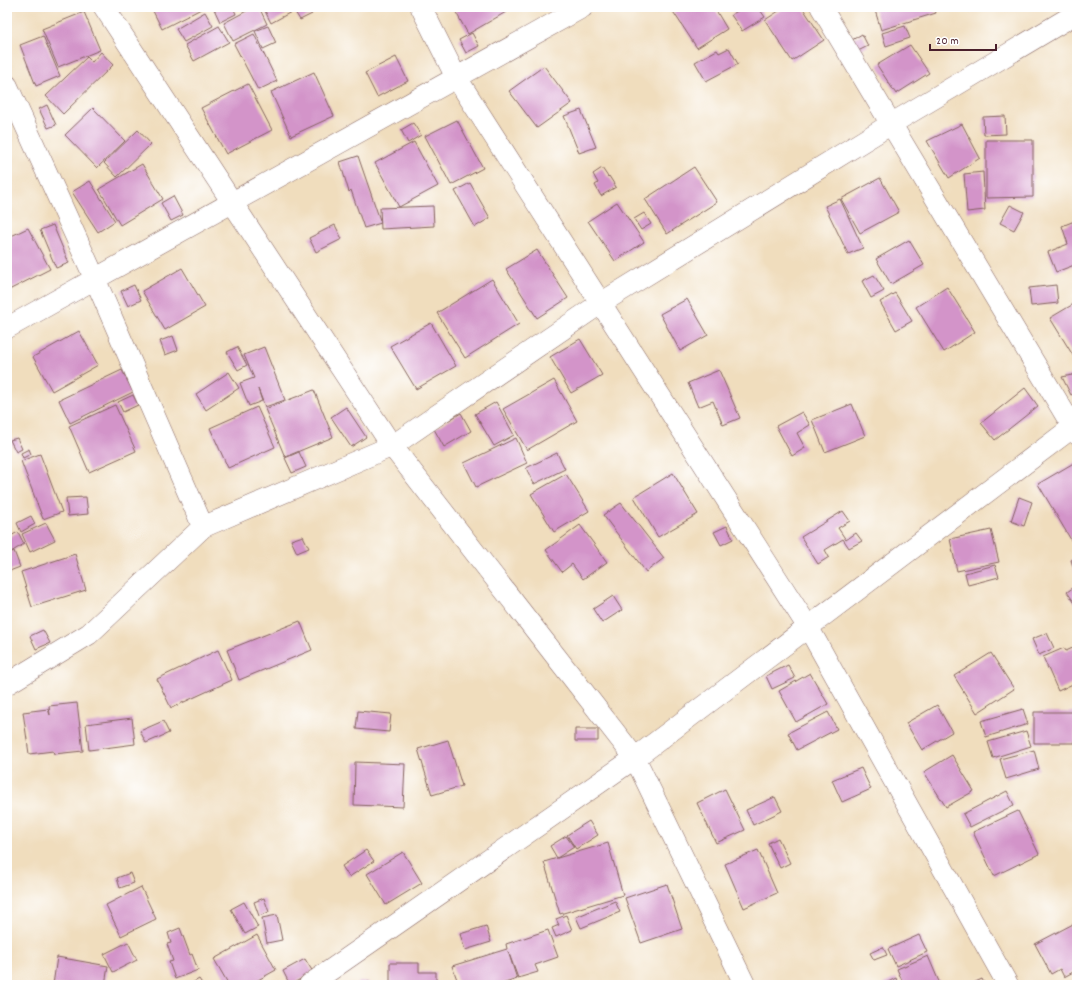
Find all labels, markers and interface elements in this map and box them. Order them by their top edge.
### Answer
scale bar [930,26,996,52]
text: 20 m [936,33,959,50]

